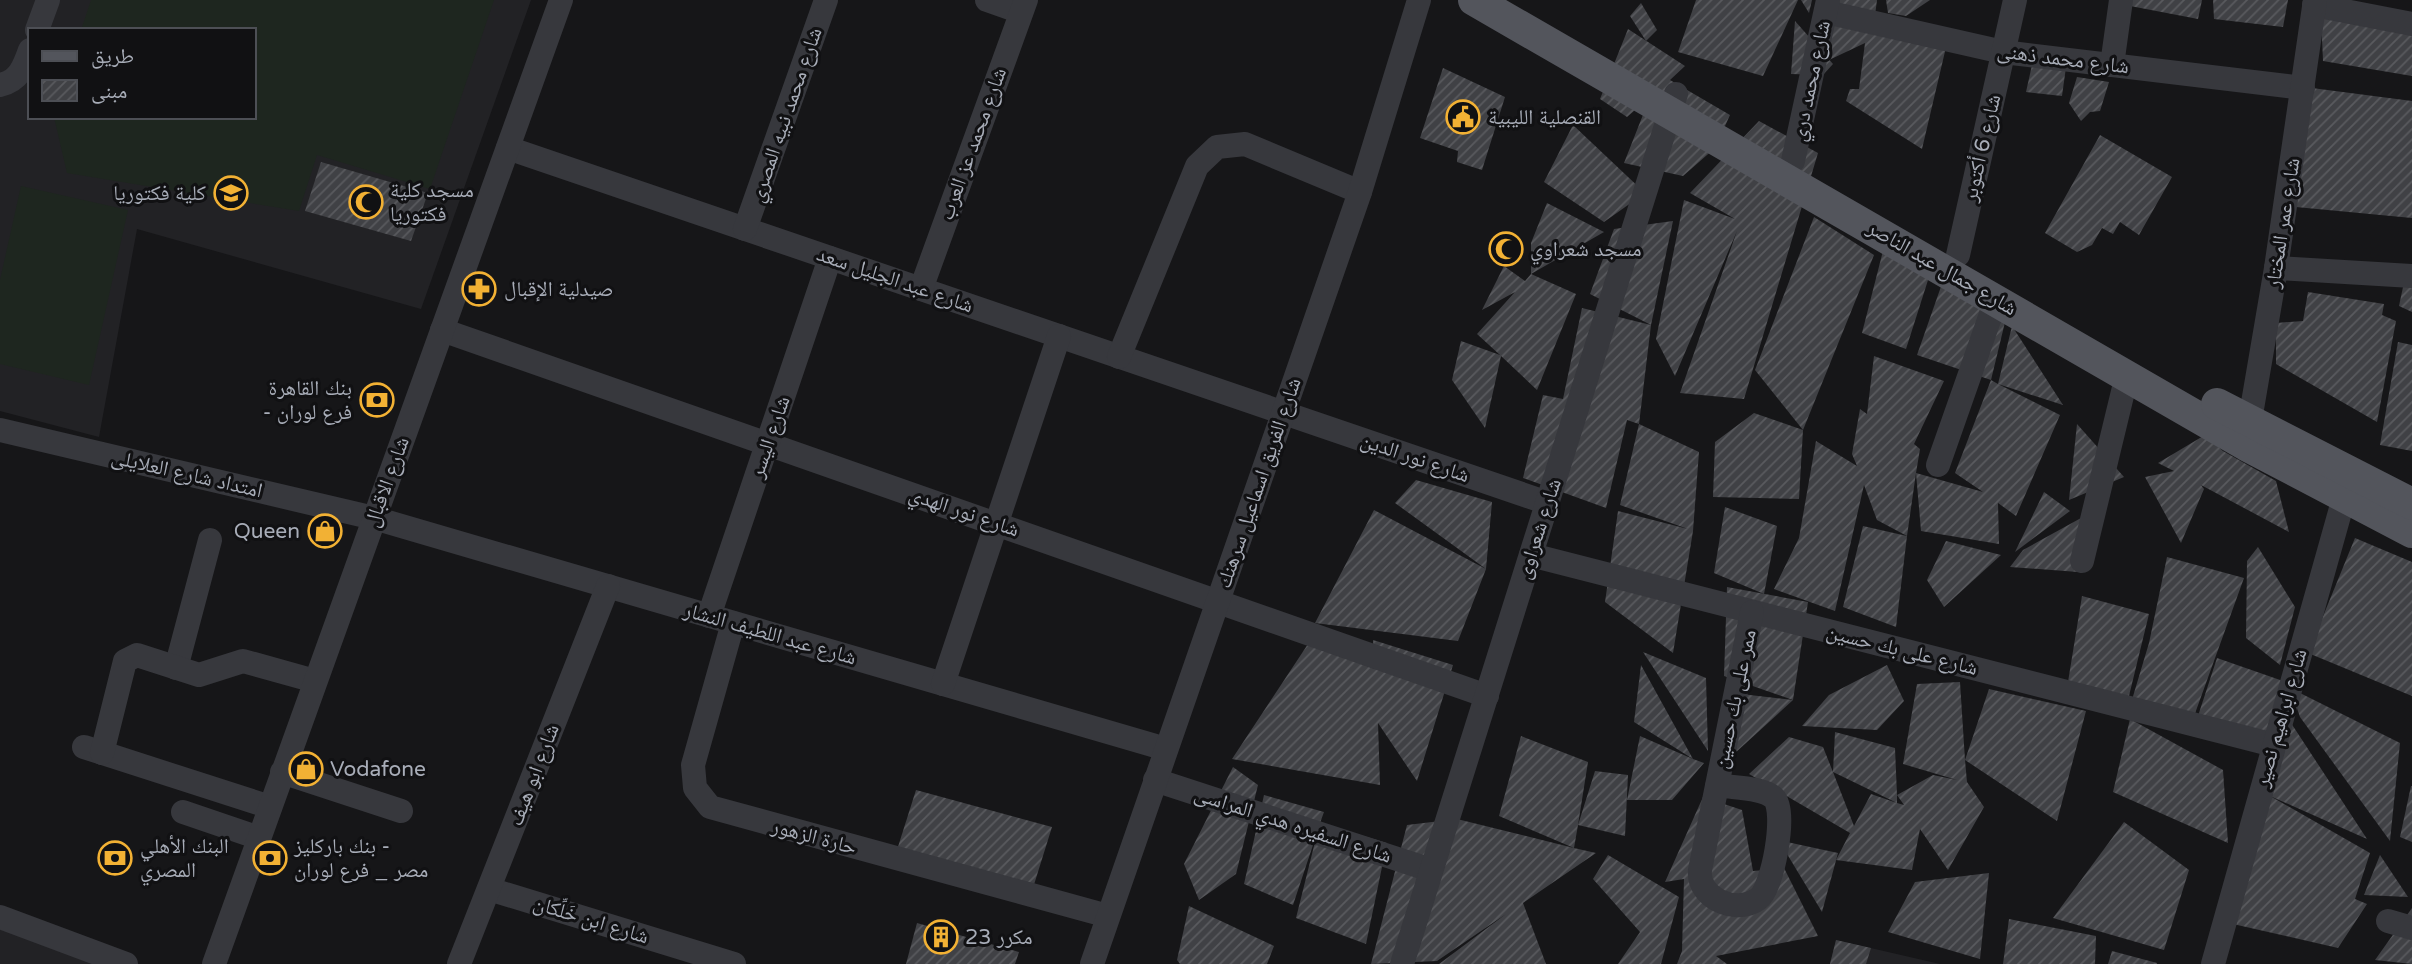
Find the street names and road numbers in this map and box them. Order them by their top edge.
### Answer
street label: شارع محمد دري [1786,18,1839,144]
street label: شارع محمد نبيه المصري [744,24,831,207]
street label: شارع محمد ذهنى [1995,38,2131,80]
street label: شارع محمد عز العرب [934,64,1012,224]
street label: شارع 6 أكتوبر [1957,92,2006,205]
street label: شارع عمر المختار [2260,156,2306,291]
street label: شارع جمال عبد الناصر [1862,214,2021,321]
street label: شارع عبد الجليل سعد [813,241,977,319]
street label: شارع الفريق اسماعيل سرهنك [1211,374,1307,592]
street label: شارع اليسر [744,393,796,482]
street label: شارع نور الدين [1357,428,1473,488]
street label: شارع الاقبال [359,434,415,530]
street label: امتداد شارع العلايلى [109,444,265,504]
street label: شارع شعراوى [1511,476,1567,582]
street label: شارع نور الهدي [905,481,1022,546]
street label: شارع عبد اللطيف النشار [680,597,859,671]
street label: شارع على بك حسين [1824,619,1980,681]
street label: ممر على بك حسين [1708,627,1762,771]
street label: شارع ابراهيم نصير [2249,646,2314,791]
street label: شارع ابو هيف [503,721,565,829]
street label: شارع السفيره هدي المراسى [1190,781,1395,872]
street label: حارة الزهور [768,813,859,860]
street label: شارع ابن خَلِّكان [530,888,653,949]

